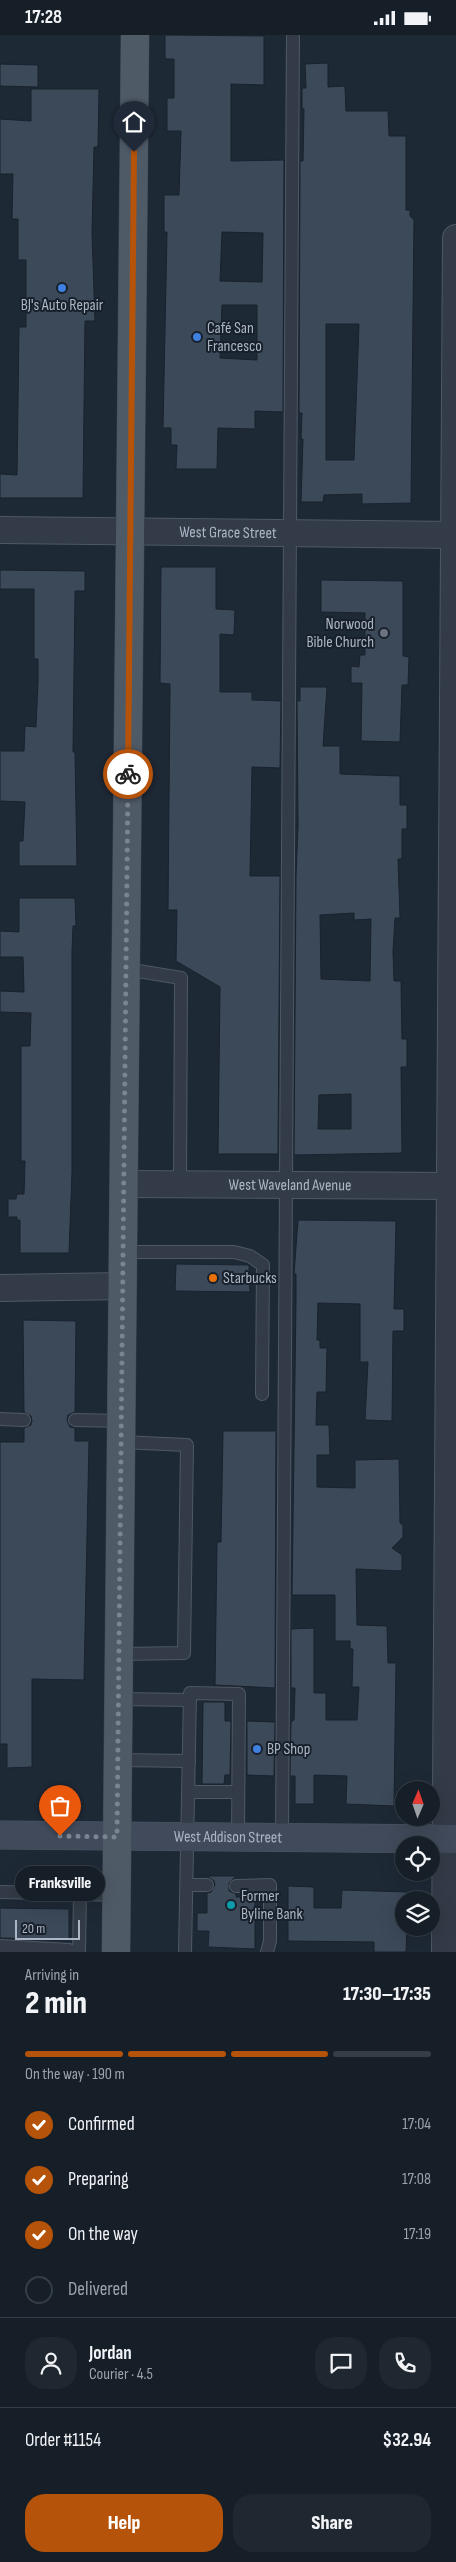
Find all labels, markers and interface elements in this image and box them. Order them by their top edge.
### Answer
text: 17:28 [25,6,62,29]
pin [113,101,155,152]
icon: home [120,108,148,136]
marker: BJ's Auto Repair [56,282,68,294]
place label: BJ's Auto Repair [21,296,104,315]
place label: Café San Francesco [207,319,262,356]
marker: Café San Francesco [191,331,203,343]
street label: West Grace Street [179,522,277,543]
place label: Norwood Bible Church [306,615,374,652]
marker: Norwood Bible Church [378,627,390,639]
courier [103,749,153,799]
icon: bike [114,760,142,788]
street label: West Waveland Avenue [229,1175,351,1195]
place label: Starbucks [223,1269,277,1288]
marker: Starbucks [207,1272,219,1284]
place label: BP Shop [267,1740,310,1759]
marker: BP Shop [251,1743,263,1755]
north arrow [395,1781,440,1826]
map controls [395,1781,440,1936]
pin [39,1785,81,1836]
icon: bag [46,1792,74,1820]
street label: West Addison Street [174,1827,282,1847]
button: locate [395,1836,440,1881]
callout: Franksville [15,1866,105,1901]
text: Franksville [29,1874,91,1893]
place label: Former Byline Bank [241,1887,303,1924]
button: layers [395,1891,440,1936]
marker: Former Byline Bank [225,1899,237,1911]
scale bar [15,1917,80,1940]
text: 20 m [22,1920,45,1937]
text: Arriving in [25,1966,79,1985]
text: 17:30–17:35 [343,1983,431,2006]
text: 2 min [25,1984,87,2023]
text: On the way · 190 m [25,2065,125,2084]
icon: check [25,2111,53,2139]
text: Confirmed [68,2113,135,2136]
text: 17:04 [402,2115,431,2134]
icon: check [25,2166,53,2194]
text: Preparing [68,2168,129,2191]
text: 17:08 [402,2170,431,2189]
icon: check [25,2221,53,2249]
text: On the way [68,2223,138,2246]
text: 17:19 [403,2225,431,2244]
text: Delivered [68,2278,128,2301]
button: person [25,2337,77,2389]
button: chat [315,2337,367,2389]
button: phone [379,2337,431,2389]
text: Jordan [89,2342,132,2365]
text: Courier · 4.5 [89,2365,153,2384]
text: Order #1154 [25,2429,101,2452]
text: $32.94 [383,2429,431,2452]
button: Help [25,2494,223,2552]
button: Share [233,2494,431,2552]

